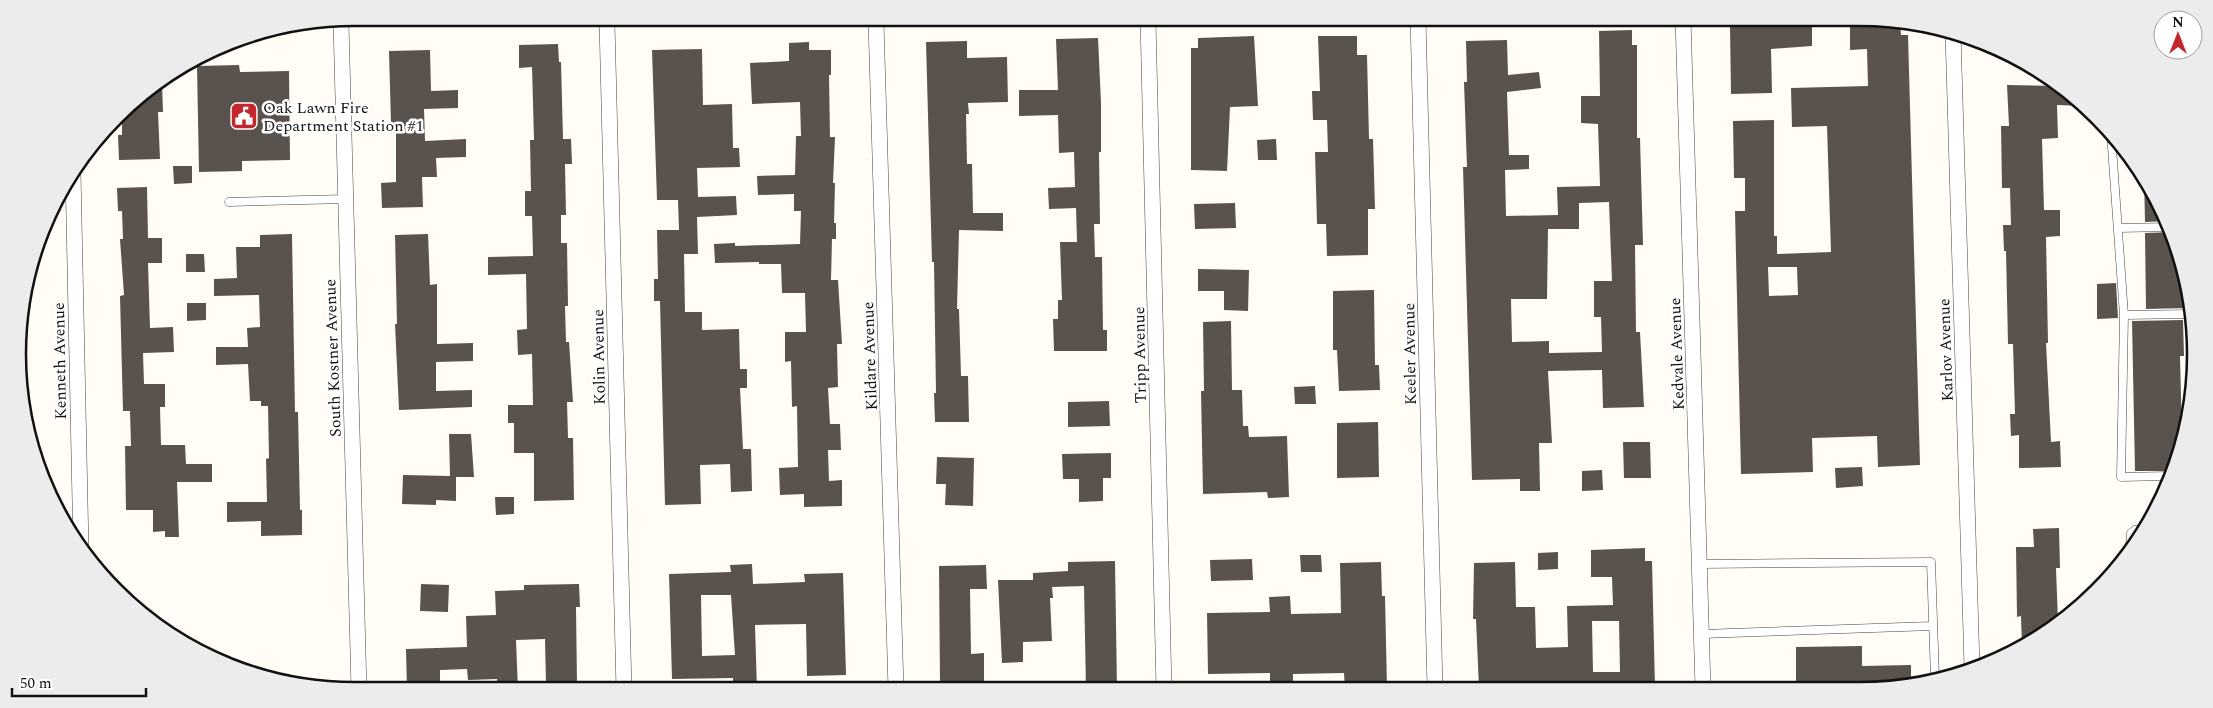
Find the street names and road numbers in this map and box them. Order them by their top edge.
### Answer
street label: South Kostner Avenue [318,279,348,437]
street label: Kedvale Avenue [1663,297,1691,411]
street label: Karlov Avenue [1932,298,1960,402]
street label: Kildare Avenue [856,301,884,411]
street label: Kenneth Avenue [47,302,73,420]
street label: Keeler Avenue [1397,303,1423,405]
street label: Tripp Avenue [1127,306,1153,403]
street label: Kolin Avenue [586,309,612,405]

